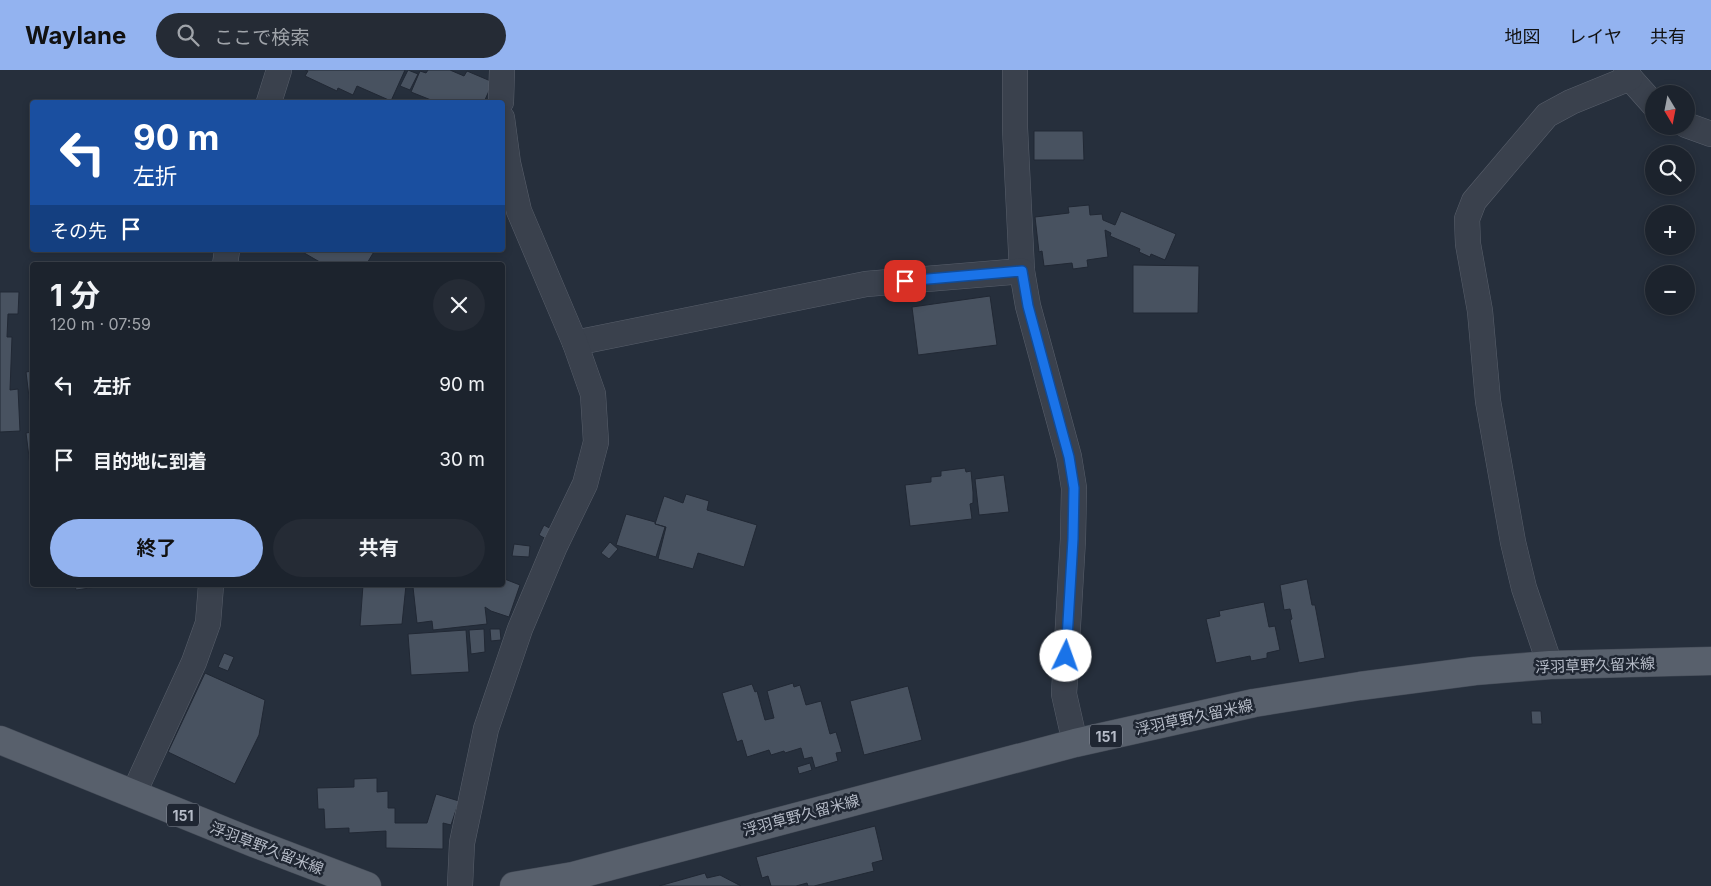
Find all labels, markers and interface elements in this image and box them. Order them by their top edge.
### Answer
search box [156,13,506,58]
text: Waylane [25,21,126,50]
icon: search [174,21,202,49]
text: ここで検索 [214,26,309,49]
text: 地図 [1505,26,1541,47]
text: レイヤ [1569,26,1622,47]
text: 共有 [1650,26,1686,47]
north arrow [1645,85,1695,135]
map controls [1645,85,1695,315]
text: 90 m [133,116,220,158]
icon: left [50,120,115,185]
button: search [1645,145,1695,195]
text: 左折 [133,163,177,189]
button: + [1645,205,1695,255]
icon: arrive [117,215,145,243]
text: その先 [50,220,107,243]
pin [884,260,926,302]
button: − [1645,265,1695,315]
icon: arrive [891,267,919,295]
text: 1 分 [50,277,100,313]
button: close [433,279,485,331]
text: 120 m · 07:59 [50,314,151,334]
icon: left [50,371,78,399]
text: 90 m [439,373,485,396]
text: 左折 [93,375,131,398]
icon: arrive [50,446,78,474]
text: 30 m [439,448,485,471]
text: 目的地に到着 [93,450,207,473]
button: 終了 [50,519,263,577]
button: 共有 [273,519,485,577]
position arrow [1039,629,1091,681]
street label: 浮羽草野久留米線 [1535,653,1655,677]
street label: 浮羽草野久留米線 [1133,695,1255,739]
road number: 151 [1090,724,1122,748]
street label: 浮羽草野久留米線 [741,790,861,840]
road number: 151 [167,804,199,826]
street label: 浮羽草野久留米線 [208,818,326,878]

